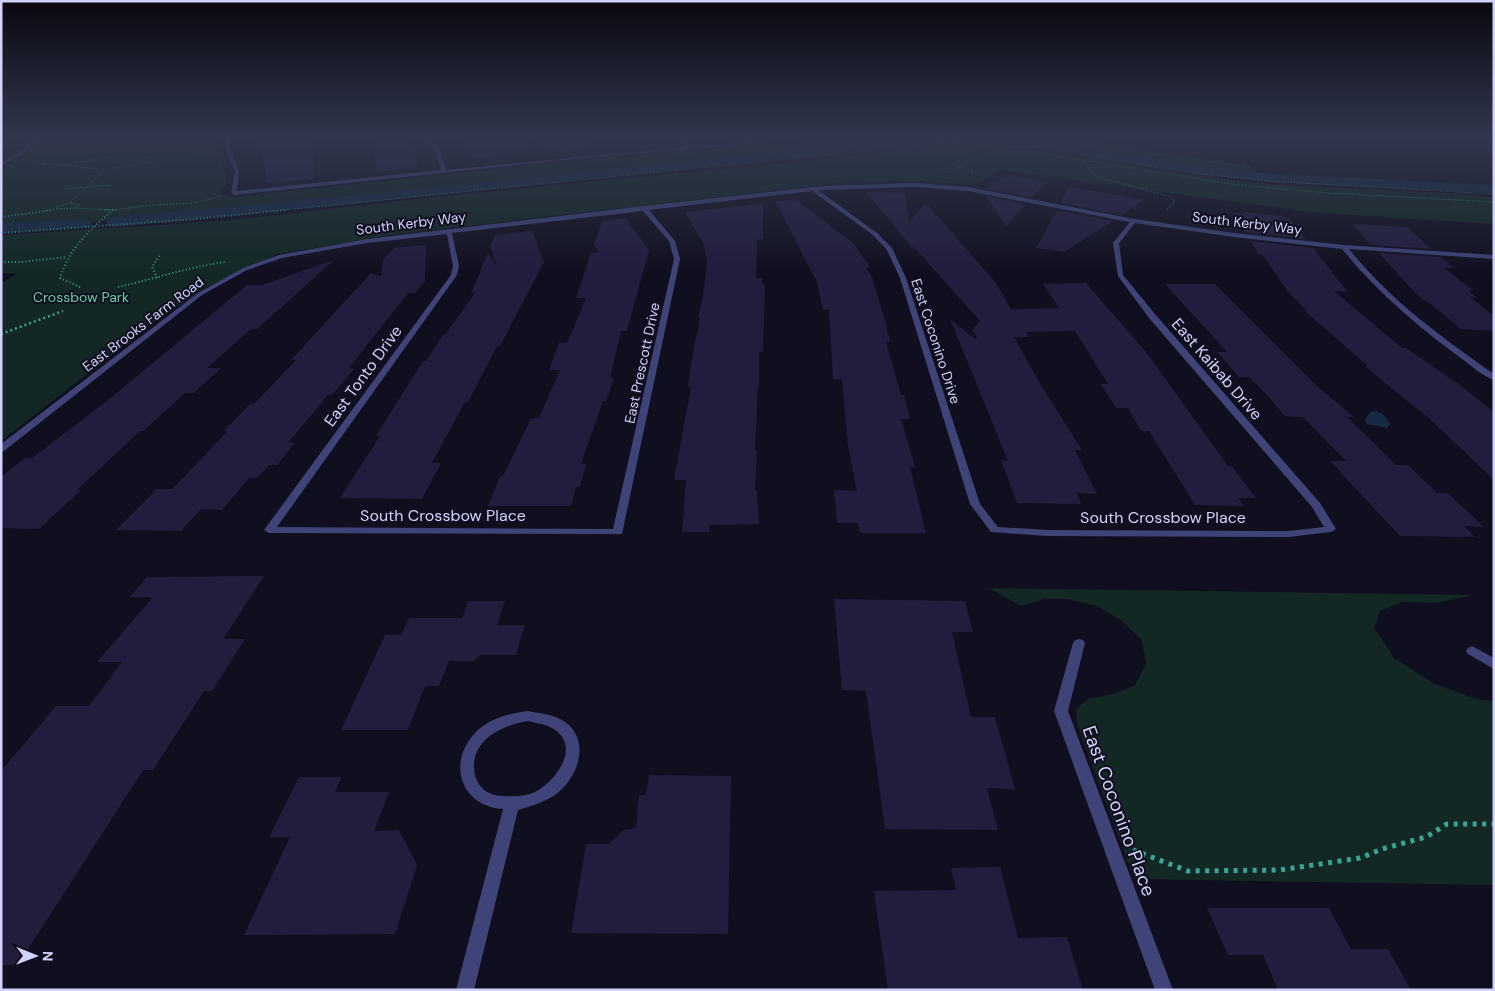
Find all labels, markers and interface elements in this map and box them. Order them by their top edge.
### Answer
street label: South Kerby Way [355,207,467,239]
street label: South Kerby Way [1191,207,1303,239]
street label: East Brooks Farm Road [79,272,207,376]
street label: East Coconino Drive [907,276,965,406]
park label: Crossbow Park [33,288,129,306]
street label: East Prescott Drive [620,301,664,425]
street label: East Kaibab Drive [1167,314,1267,424]
street label: East Tonto Drive [319,321,407,431]
street label: South Crossbow Place [360,505,526,526]
street label: South Crossbow Place [1080,507,1246,528]
street label: East Coconino Place [1077,722,1161,900]
north arrow [10,931,60,981]
text: N [39,951,57,961]

